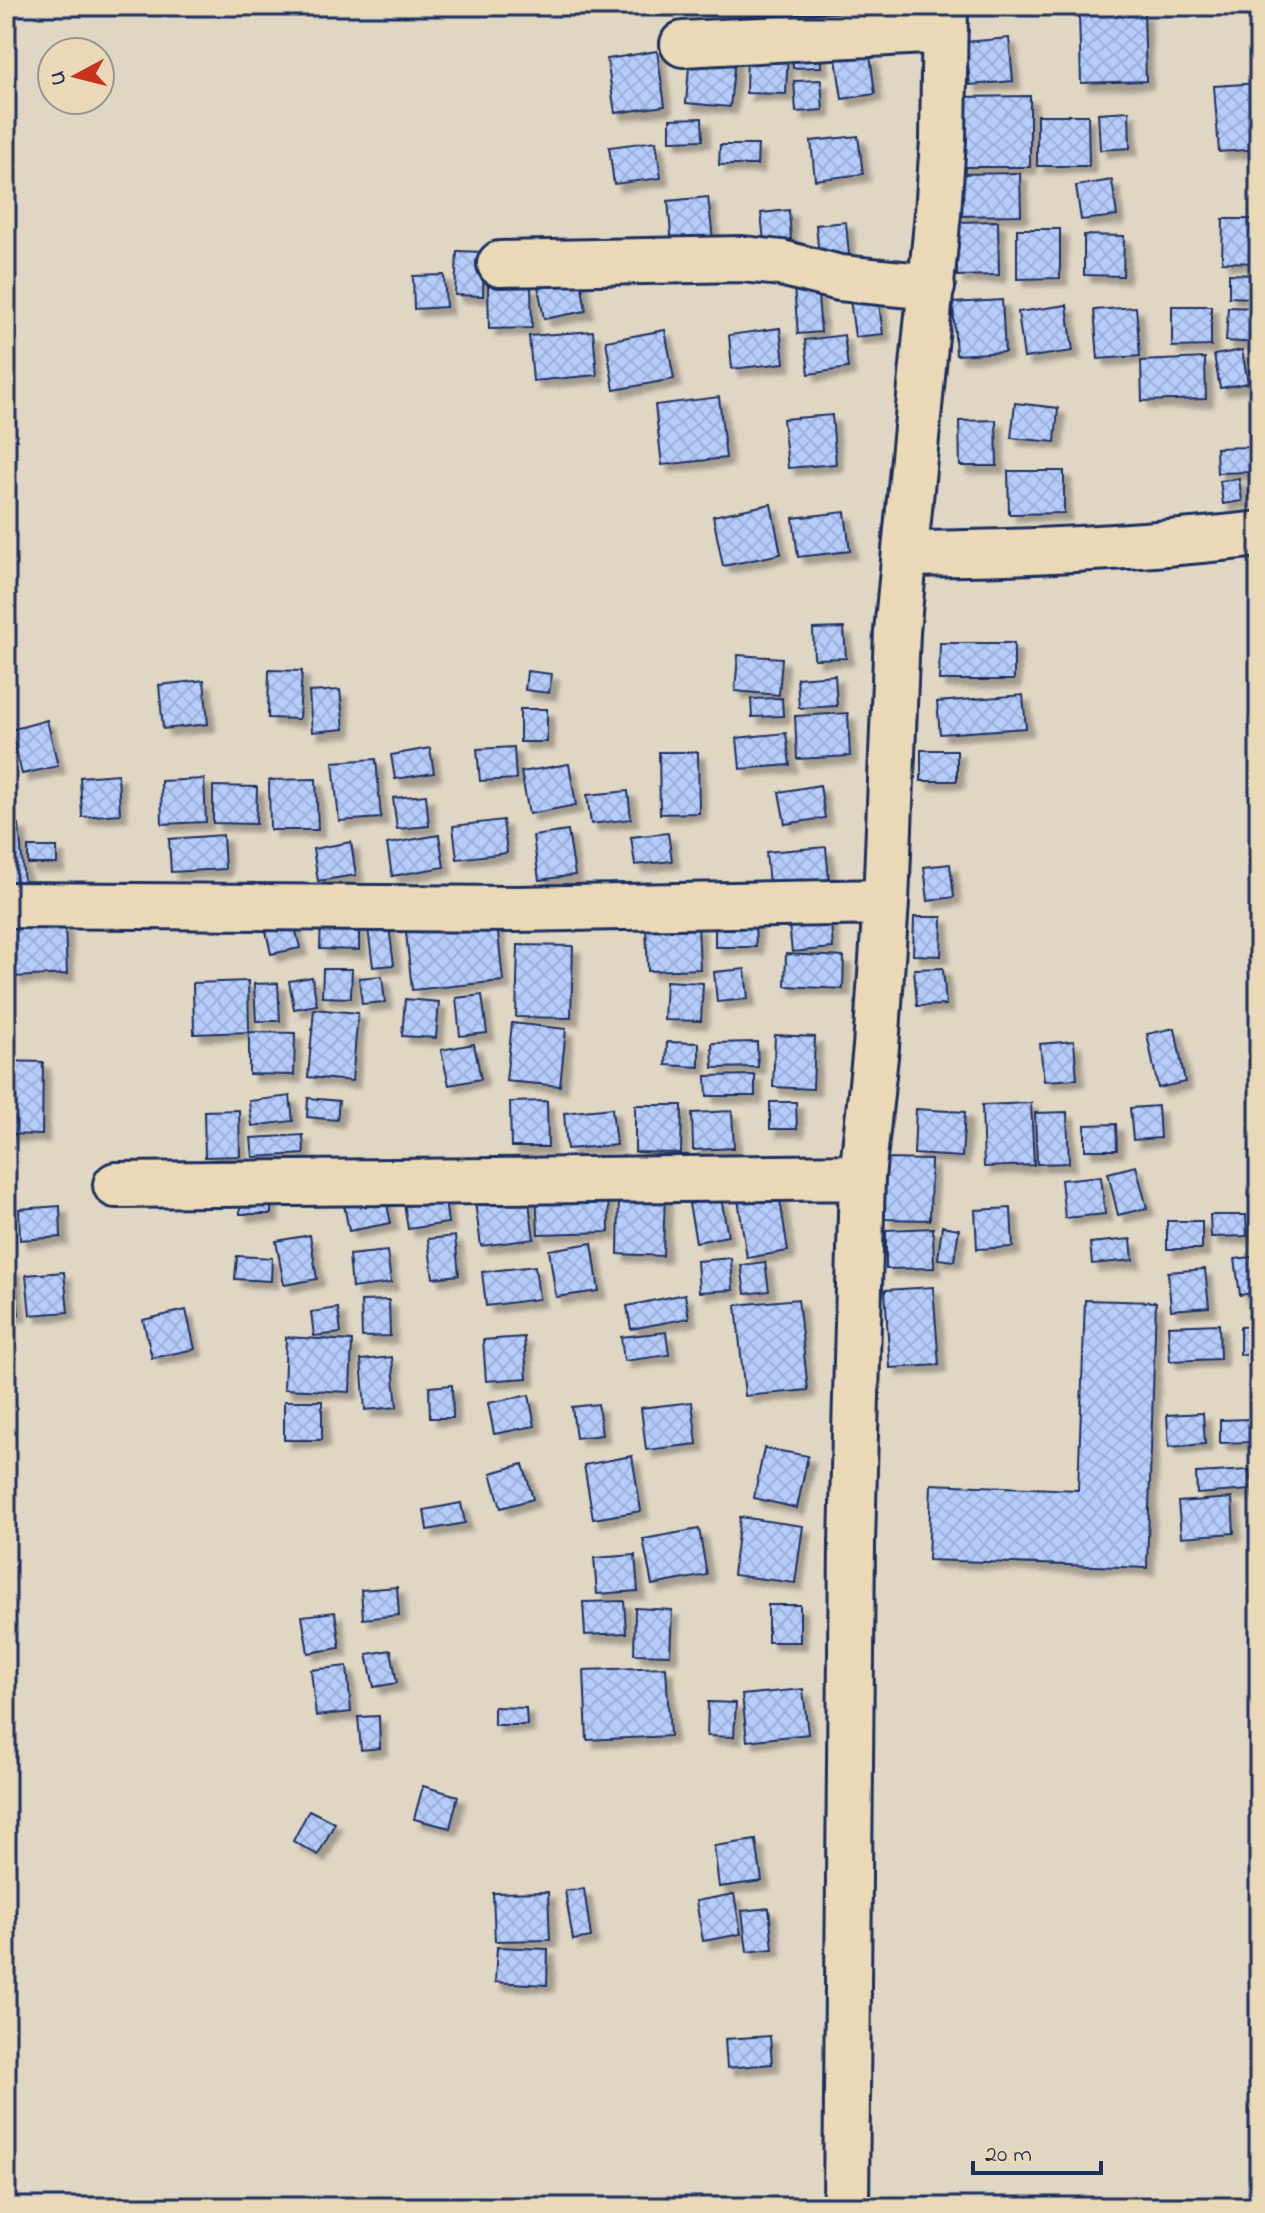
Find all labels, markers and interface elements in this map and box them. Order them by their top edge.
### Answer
north arrow [36,36,116,116]
text: U [42,69,76,87]
scale bar [973,2125,1101,2175]
text: 20 m [985,2138,1032,2173]

